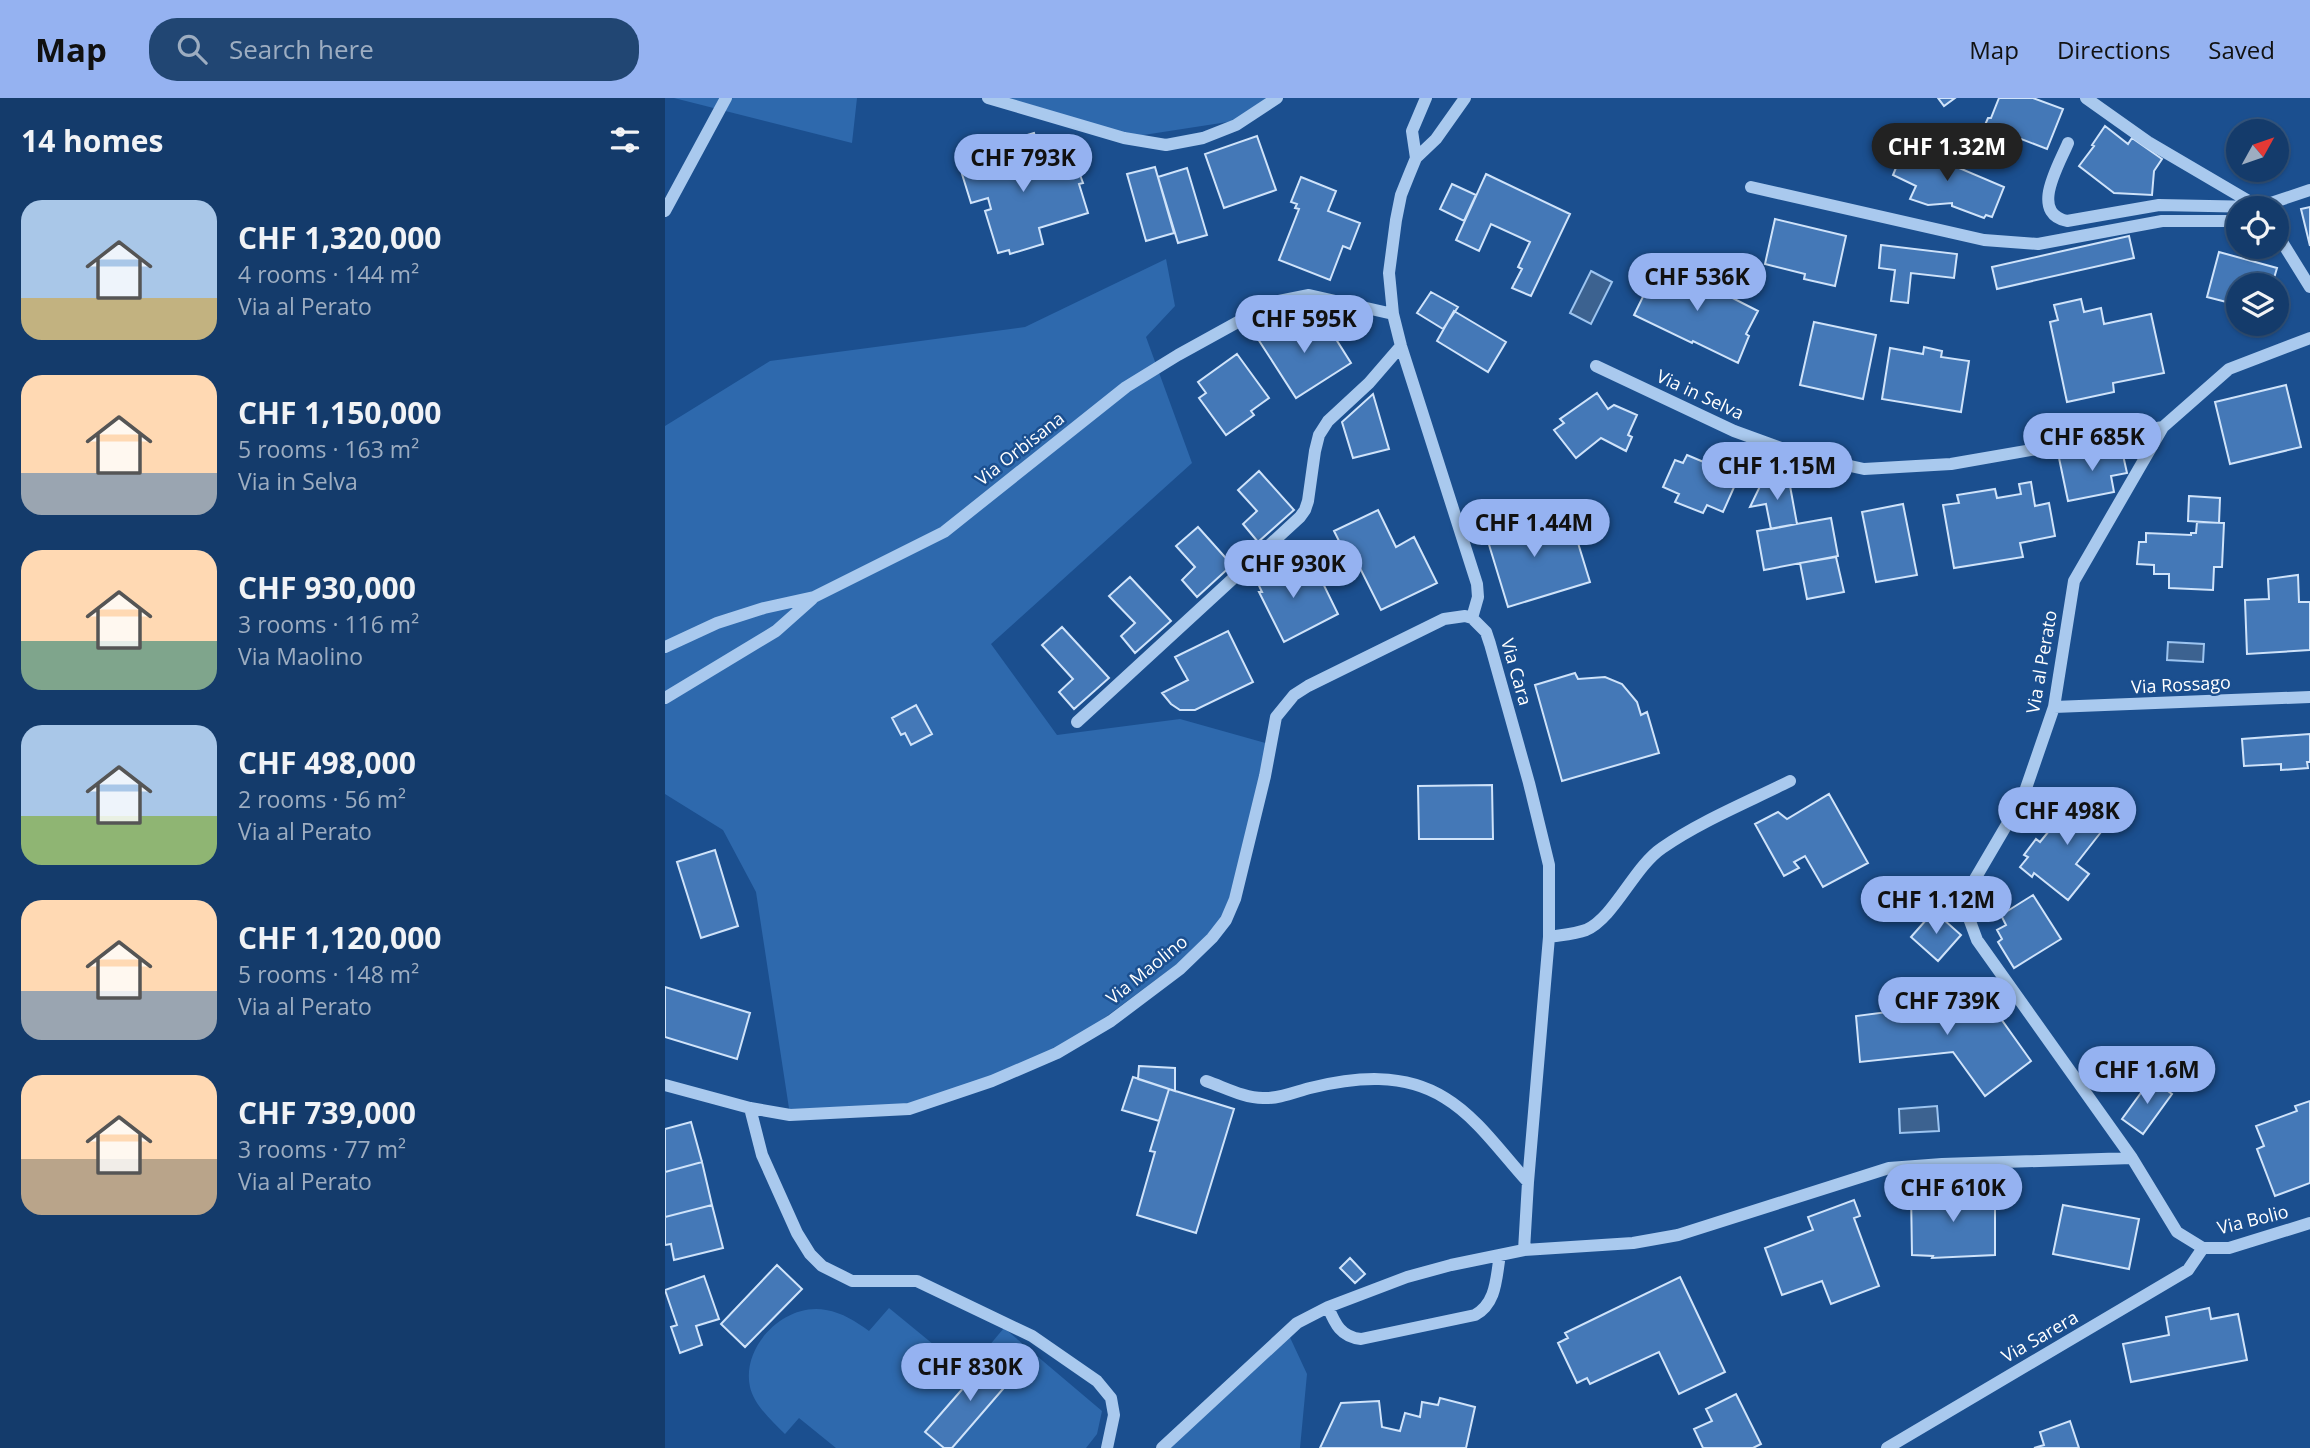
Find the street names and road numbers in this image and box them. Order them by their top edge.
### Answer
street label: Via in Selva [1653,363,1748,425]
street label: Via Orbisana [970,406,1069,490]
street label: Via al Perato [2020,608,2062,715]
street label: Via Cara [1496,635,1538,708]
street label: Via Rossago [2131,669,2231,699]
street label: Via Maolino [1101,929,1192,1009]
street label: Via Bolio [2215,1199,2291,1239]
street label: Via Sarera [1997,1305,2082,1368]

